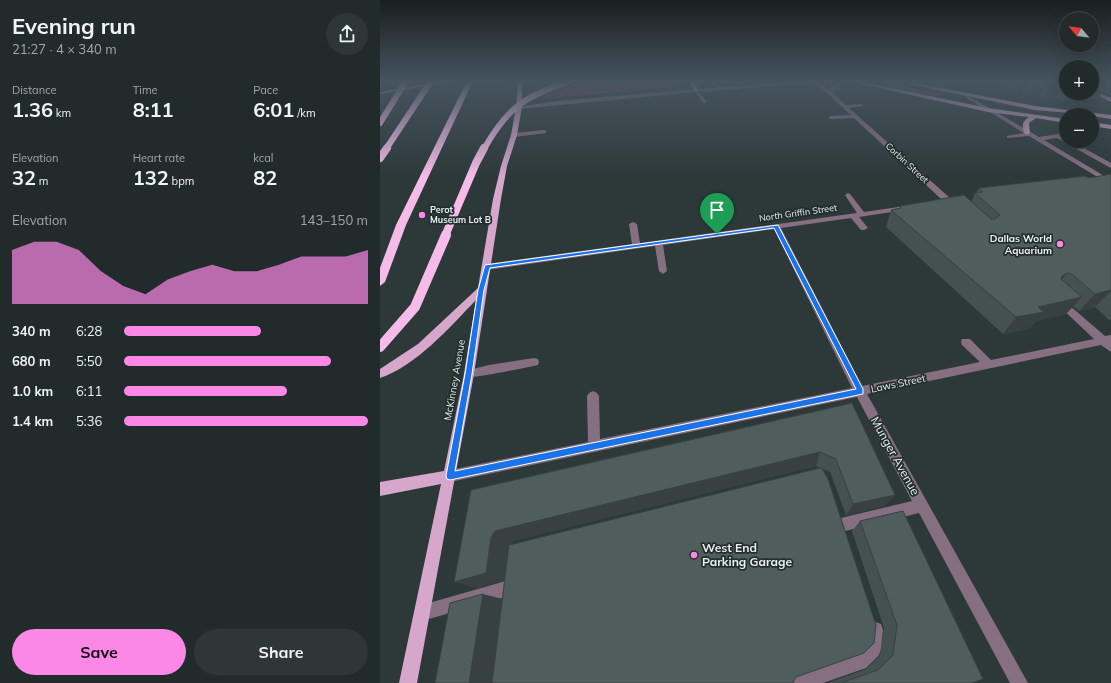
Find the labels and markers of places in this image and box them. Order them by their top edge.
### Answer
pin [700,193,734,234]
place label: Perot Museum Lot B [430,204,491,225]
marker: Perot Museum Lot B [417,210,427,220]
place label: Dallas World Aquarium [990,232,1052,257]
marker: Dallas World Aquarium [1055,239,1065,249]
place label: West End Parking Garage [702,540,792,569]
marker: West End Parking Garage [689,550,699,560]

